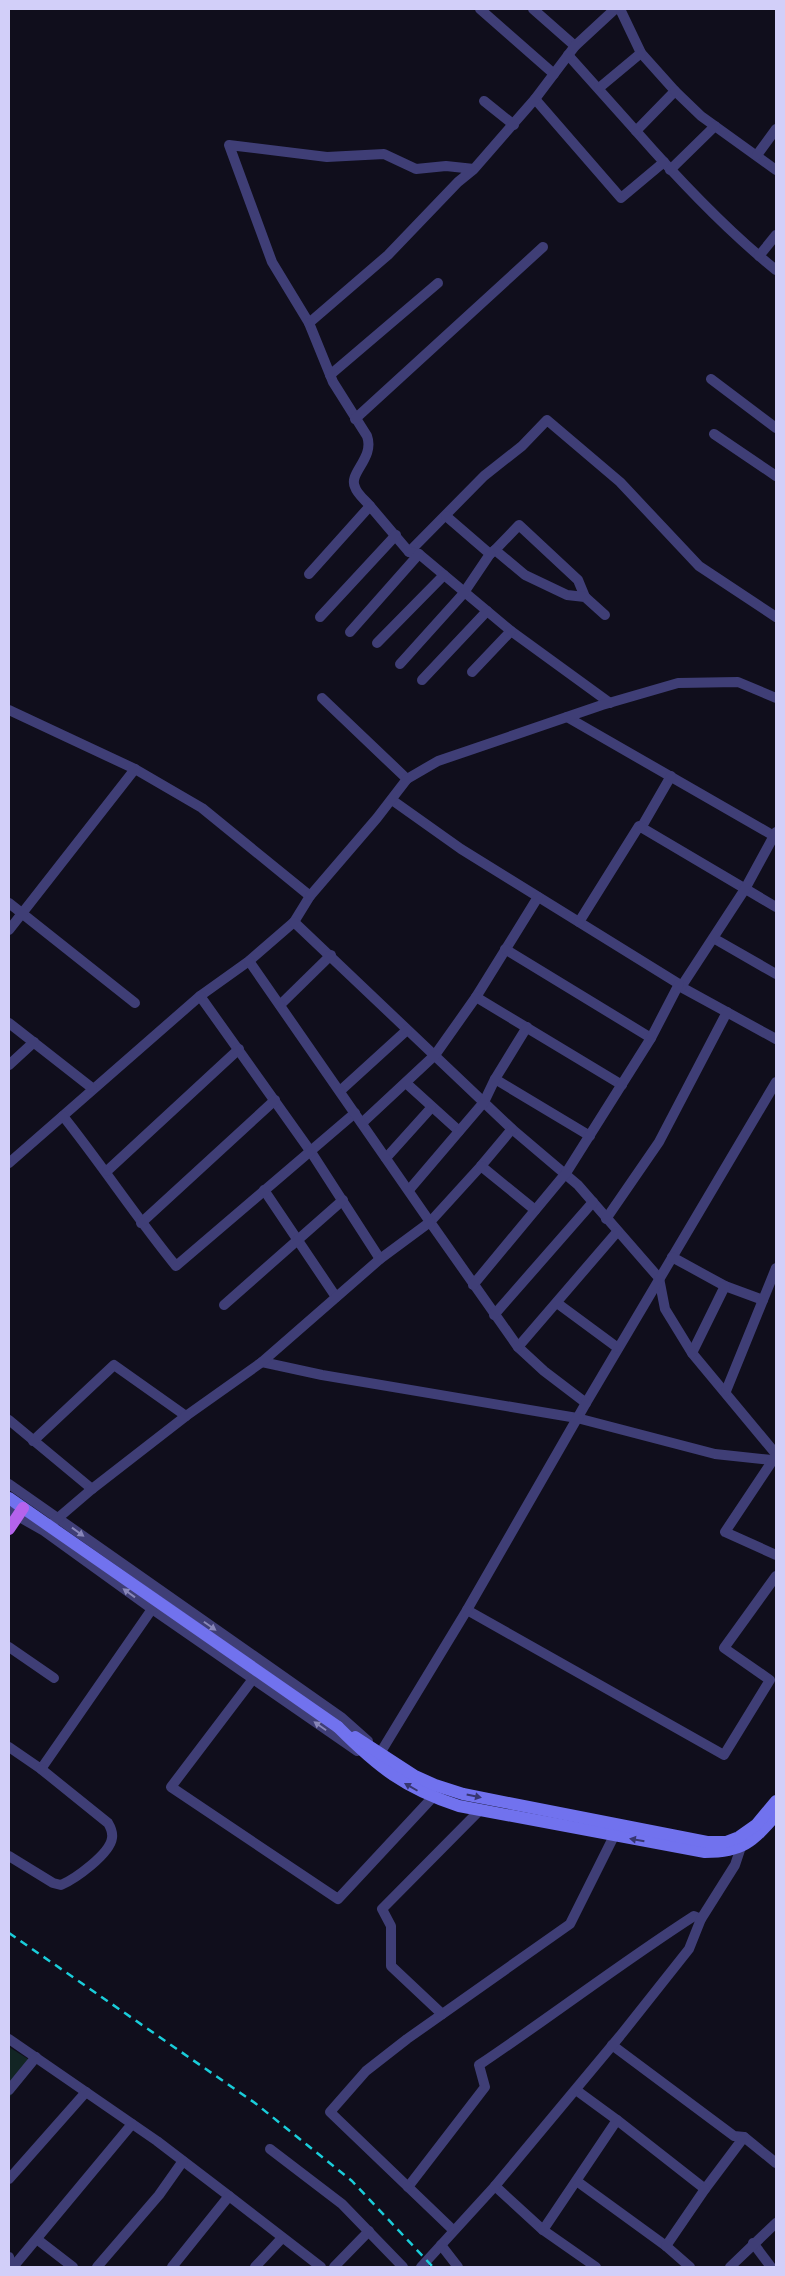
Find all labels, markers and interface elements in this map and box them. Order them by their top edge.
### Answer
one-way arrow [71,1526,84,1537]
one-way arrow [122,1588,136,1598]
one-way arrow [203,1621,217,1631]
one-way arrow [313,1721,326,1731]
one-way arrow [405,1782,418,1791]
one-way arrow [466,1792,481,1800]
one-way arrow [628,1836,644,1844]

